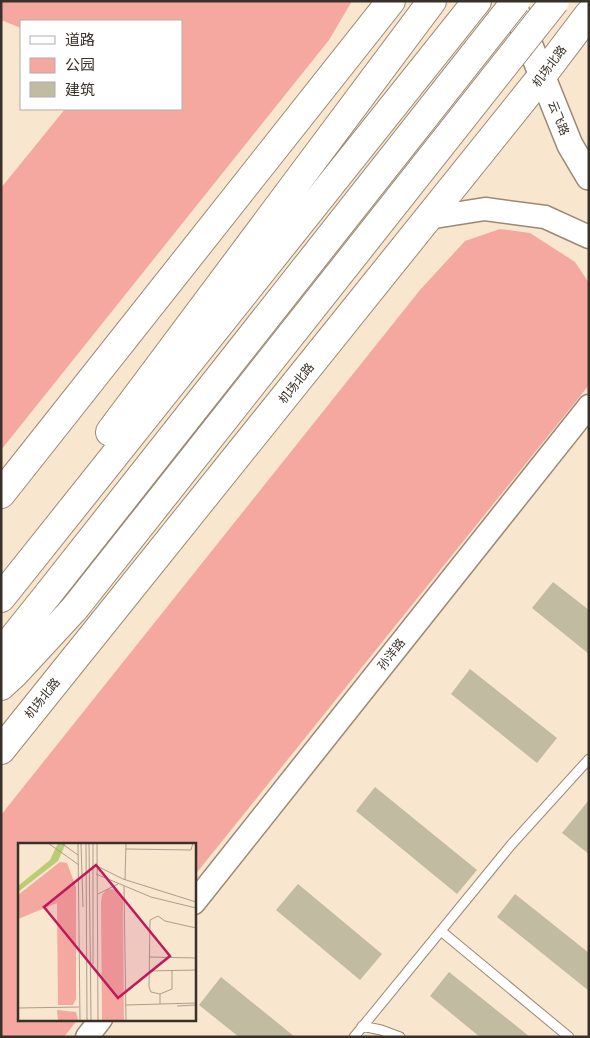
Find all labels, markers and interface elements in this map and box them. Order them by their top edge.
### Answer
legend [20,20,182,110]
text: 道路 [65,30,95,49]
street label: 机场北路 [529,42,569,90]
text: 公园 [65,55,95,74]
text: 建筑 [65,80,95,99]
street label: 云飞路 [545,98,573,138]
street label: 机场北路 [275,360,317,406]
street label: 孙洋路 [374,635,408,673]
street label: 机场北路 [21,675,63,721]
inset map [18,843,195,1020]

